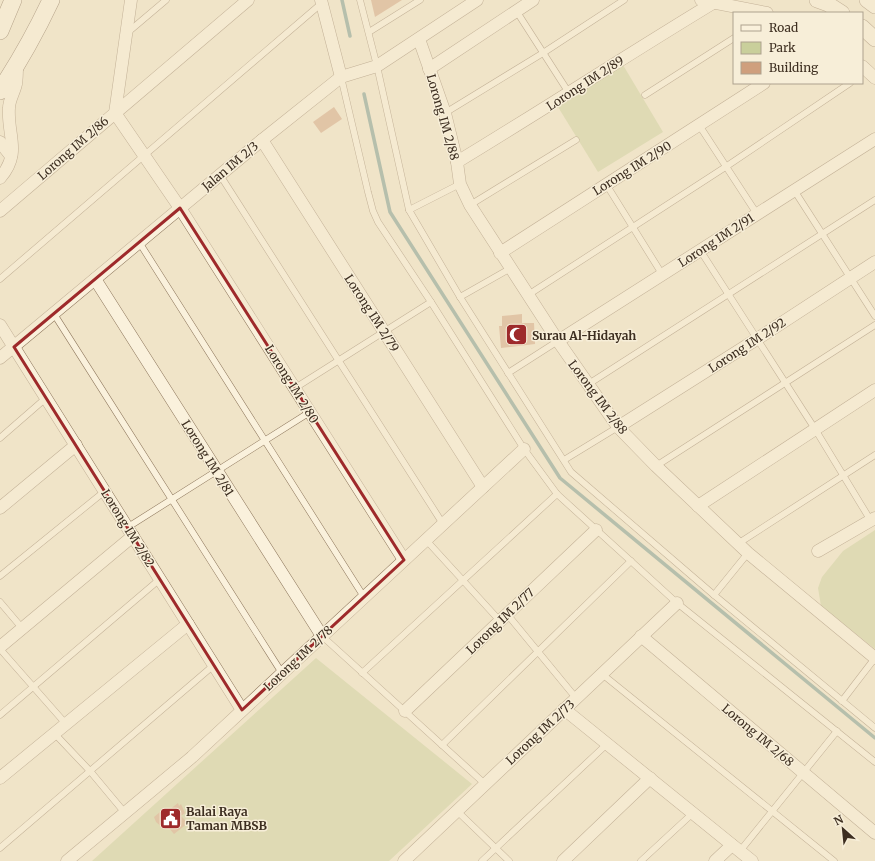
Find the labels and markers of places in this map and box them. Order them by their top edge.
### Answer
mosque icon: Surau Al-Hidayah [504,322,530,348]
place label: Surau Al-Hidayah [532,328,636,343]
place label: Balai Raya Taman MBSB [186,804,267,833]
public building icon: Balai Raya Taman MBSB [158,805,184,831]

